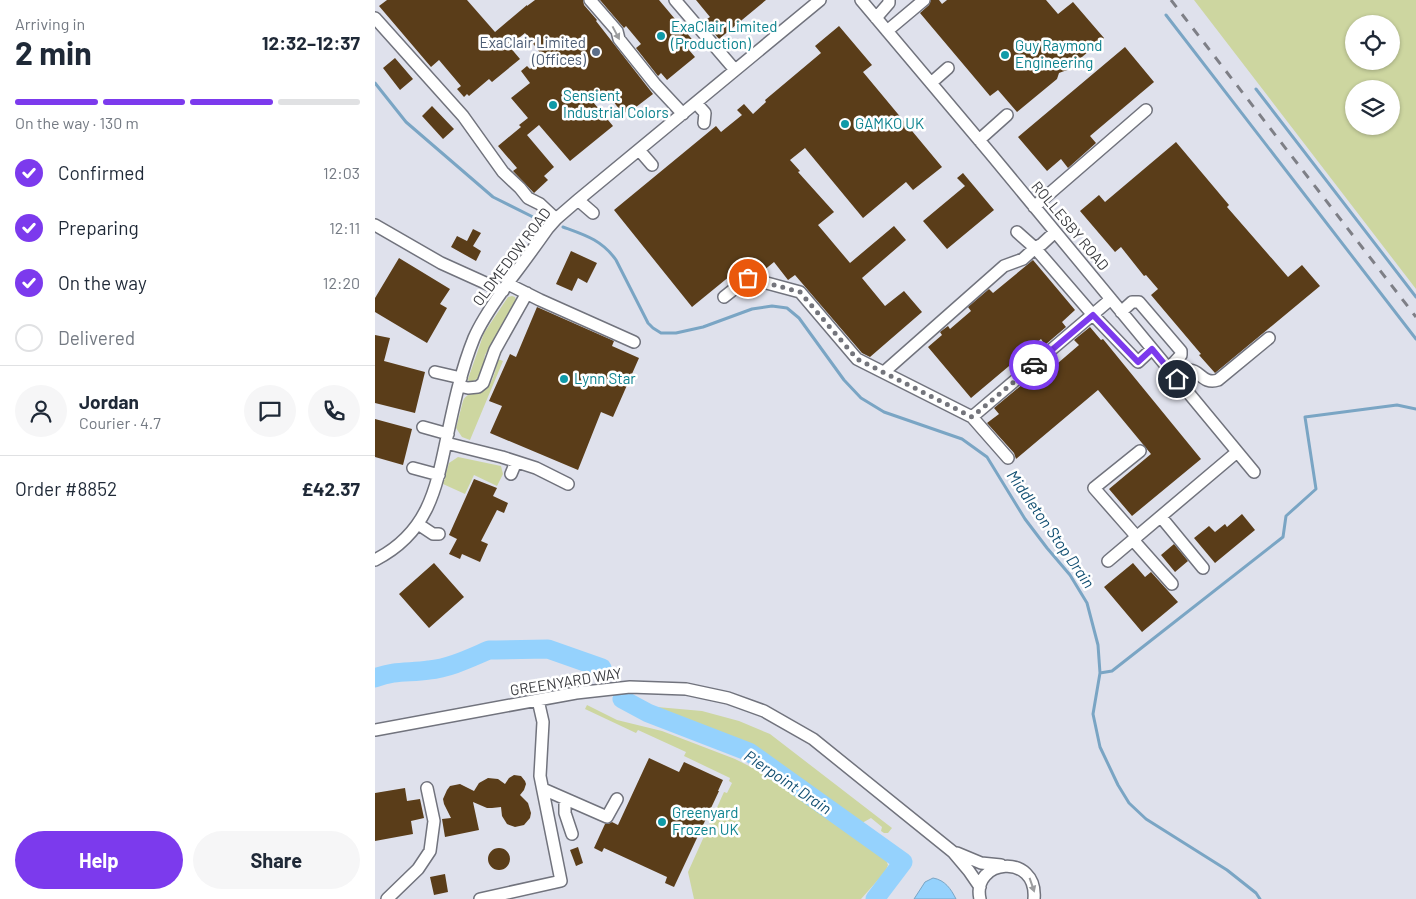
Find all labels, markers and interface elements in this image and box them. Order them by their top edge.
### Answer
text: Arriving in [15,14,85,33]
map controls [1345,15,1400,135]
button: locate [1345,15,1400,70]
place label: ExaClair Limited (Production) [670,17,777,52]
one-way arrow [612,25,620,40]
marker: ExaClair Limited (Production) [655,30,667,42]
text: 12:32–12:37 [262,31,360,54]
text: 2 min [15,33,92,71]
place label: ExaClair Limited (Offices) [480,33,586,68]
place label: Guy Raymond Engineering [1015,36,1102,71]
marker: ExaClair Limited (Offices) [590,46,602,58]
marker: Guy Raymond Engineering [999,49,1011,61]
button: layers [1345,80,1400,135]
place label: Sensient Industrial Colors [563,86,669,121]
marker: Sensient Industrial Colors [547,99,559,111]
text: On the way · 130 m [15,113,139,132]
place label: GAMKO UK [855,114,924,132]
marker: GAMKO UK [839,118,851,130]
icon: check [15,159,43,187]
text: Confirmed [58,161,145,184]
text: 12:03 [323,163,360,182]
street label: ROLLESBY ROAD [1028,177,1113,274]
street label: OLDMEDOW ROAD [468,204,554,309]
icon: check [15,214,43,242]
text: Preparing [58,216,139,239]
text: 12:11 [329,218,360,237]
pin [727,257,769,299]
icon: bag [734,264,762,292]
icon: check [15,269,43,297]
text: On the way [58,271,147,294]
text: 12:20 [323,273,360,292]
text: Delivered [58,326,135,349]
courier [1009,340,1059,390]
icon: car [1020,351,1048,379]
pin [1156,358,1198,400]
icon: home [1163,365,1191,393]
place label: Lynn Star [574,369,636,387]
marker: Lynn Star [558,373,570,385]
button: person [15,385,67,437]
button: chat [244,385,296,437]
button: phone [308,385,360,437]
text: Jordan [79,390,139,413]
text: Courier · 4.7 [79,413,161,432]
water label: Middleton Stop Drain [1004,466,1099,591]
text: Order #8852 [15,477,117,500]
text: £42.37 [301,477,360,500]
street label: GREENYARD WAY [509,663,623,699]
water label: Pierpoint Drain [741,745,835,818]
place label: Greenyard Frozen UK [672,803,739,838]
marker: Greenyard Frozen UK [656,816,668,828]
button: Help [15,831,183,889]
button: Share [193,831,360,889]
one-way arrow [1028,878,1036,893]

